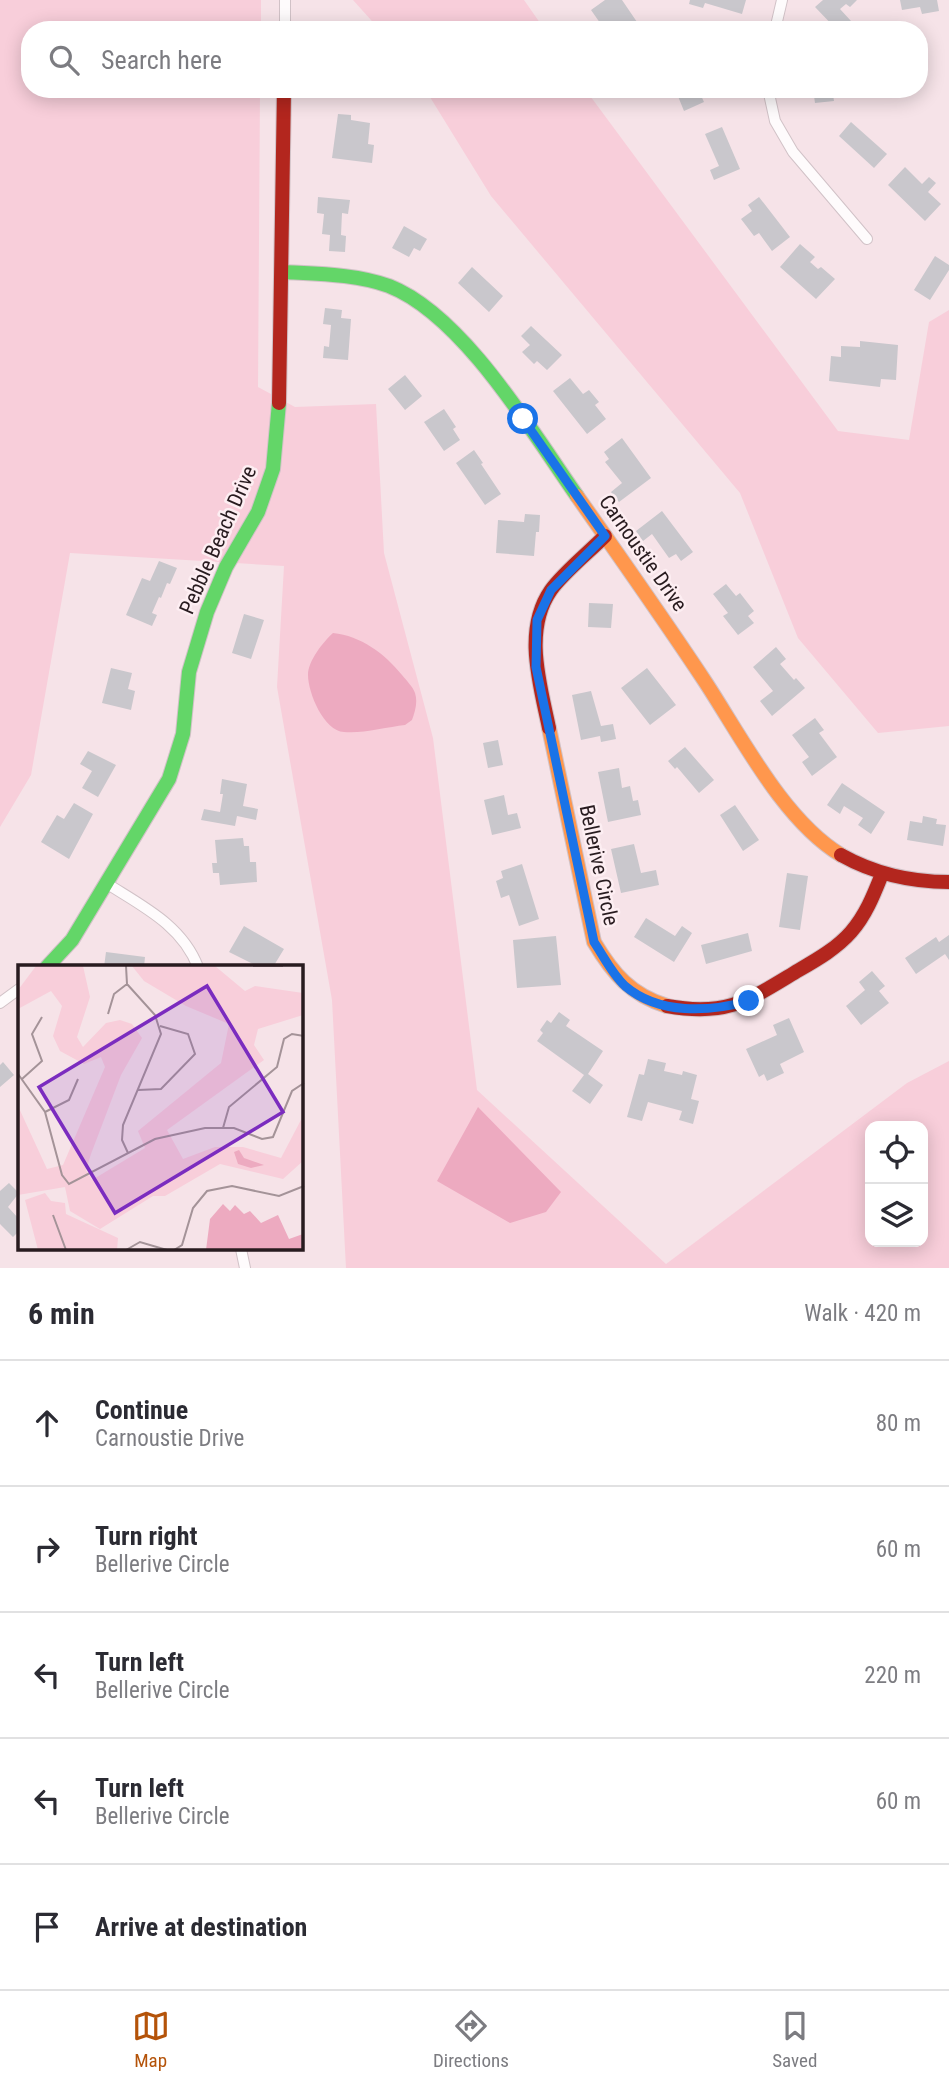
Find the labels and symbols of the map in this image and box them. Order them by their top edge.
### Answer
route start [507,403,538,434]
street label: Pebble Beach Drive [175,462,261,618]
street label: Carnoustie Drive [594,490,692,616]
street label: Bellerive Circle [574,802,624,928]
inset map [18,965,303,1251]
route end [733,985,764,1016]

